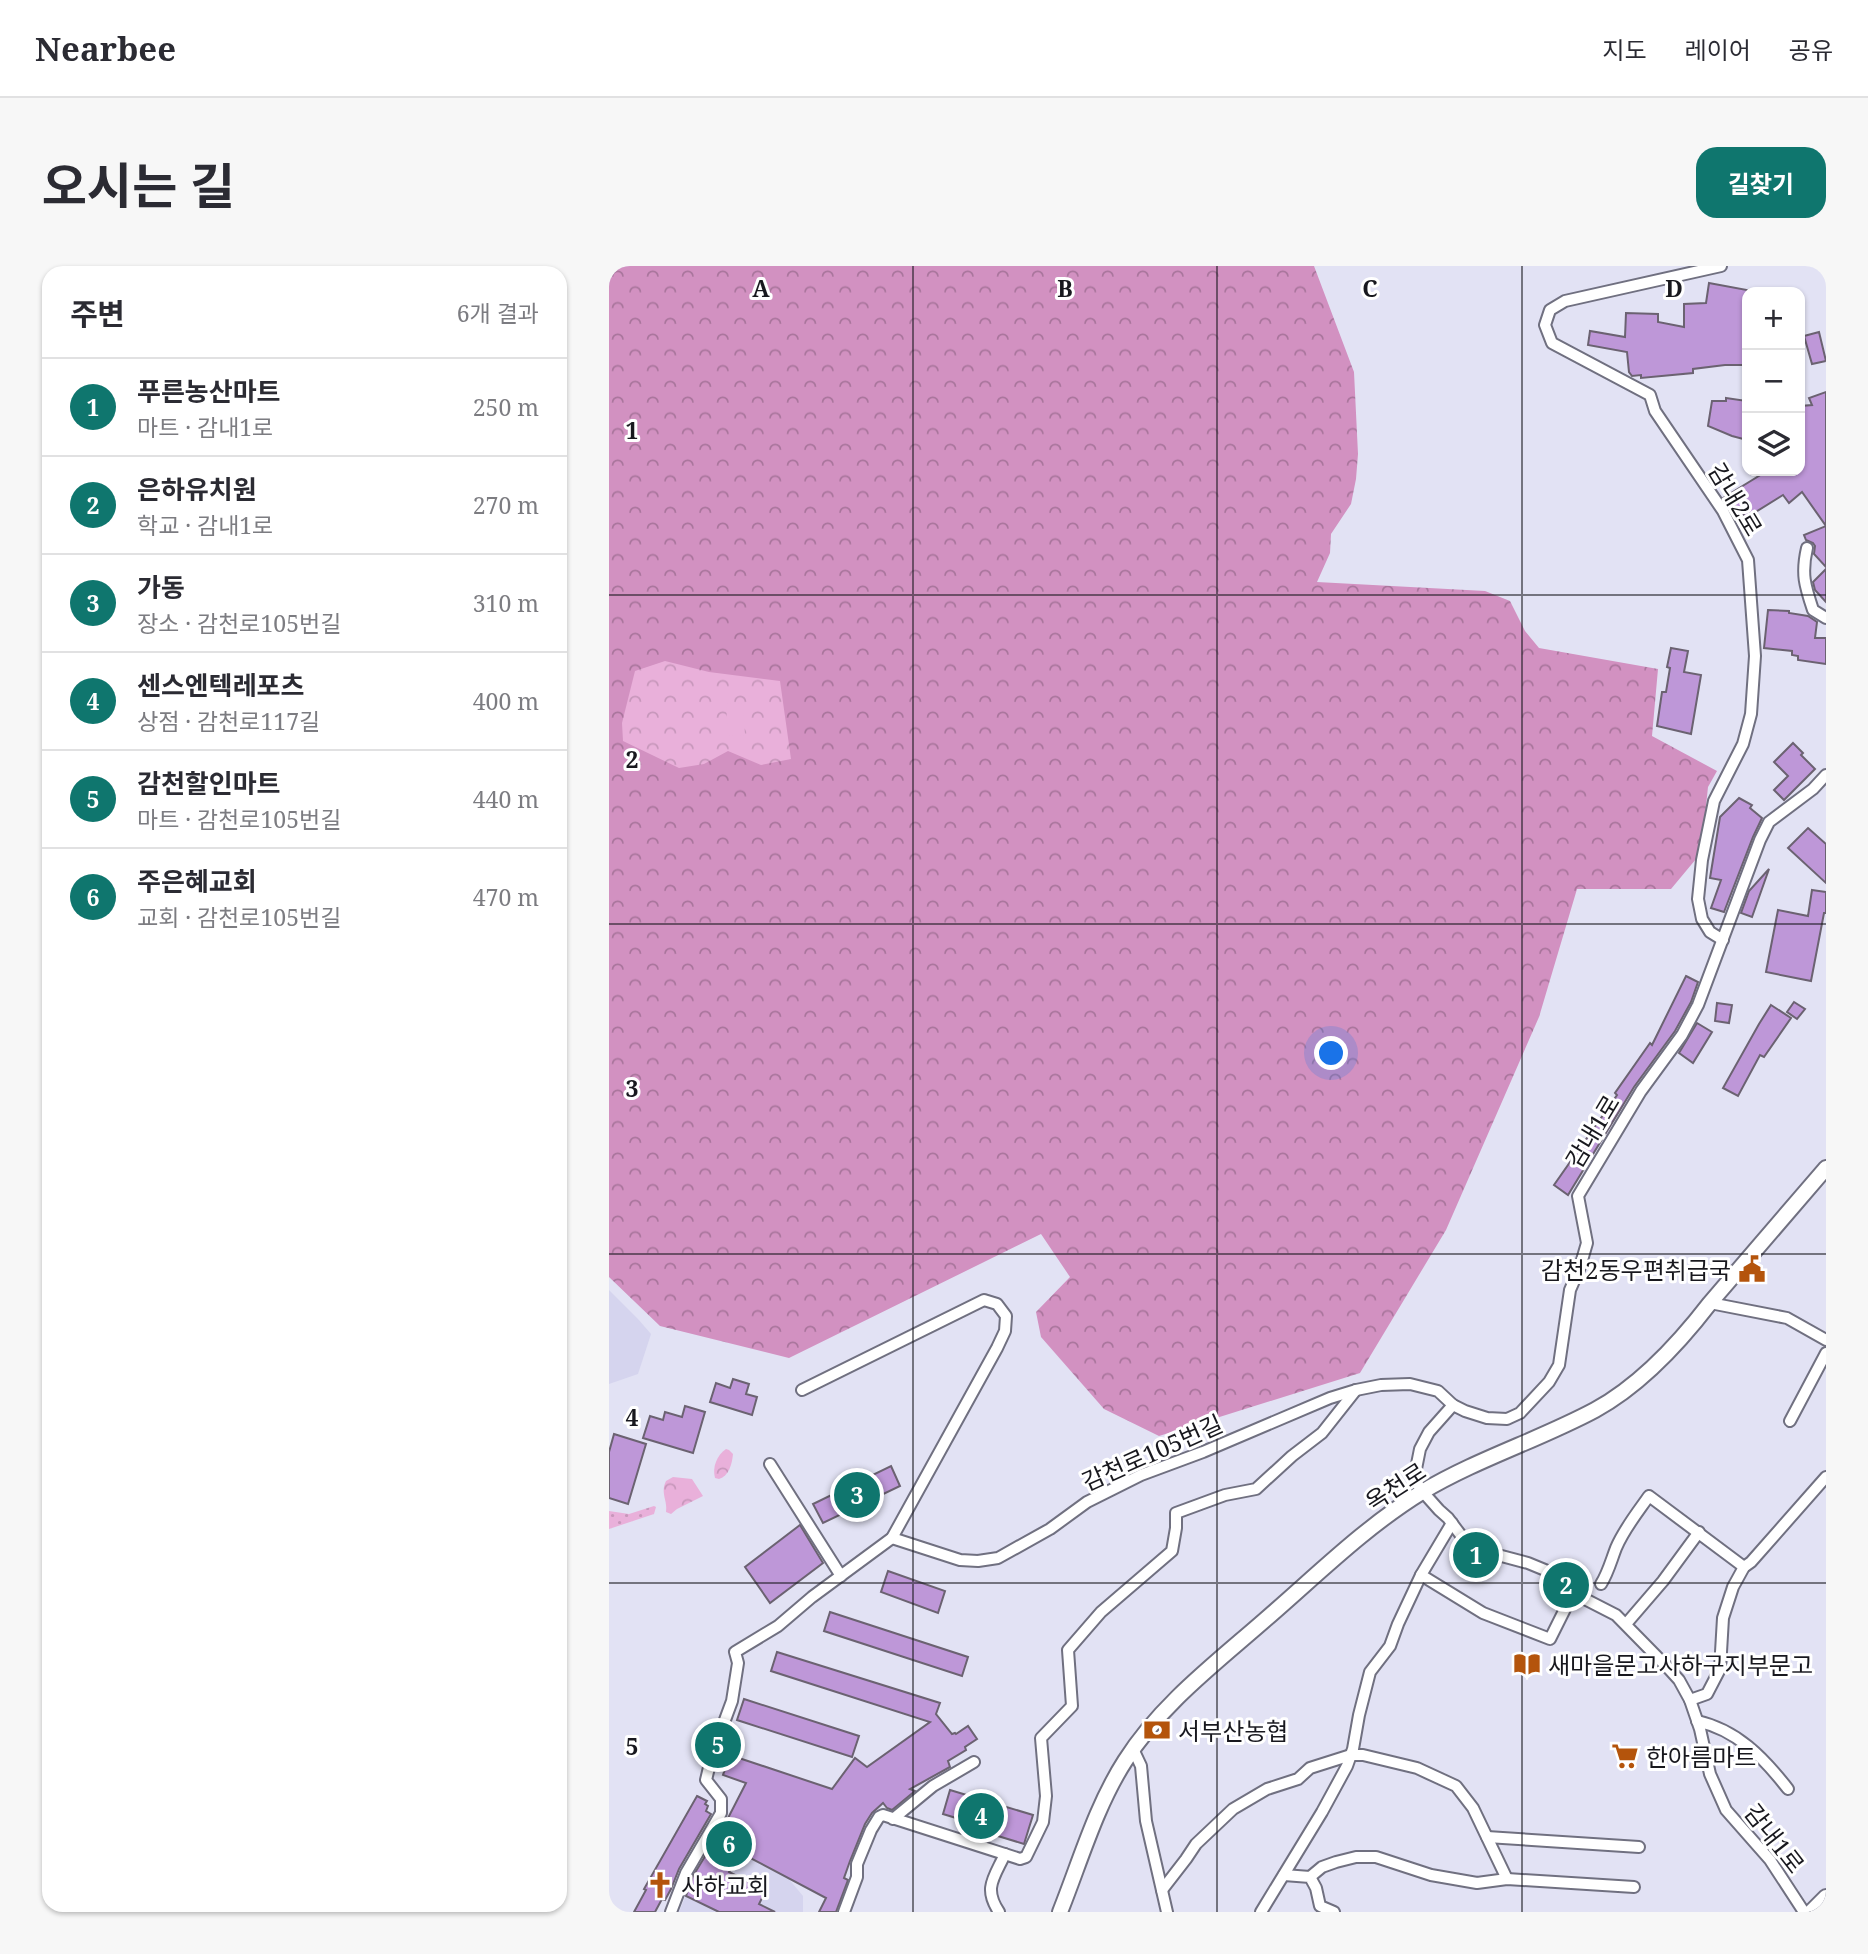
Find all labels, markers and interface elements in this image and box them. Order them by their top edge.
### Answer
text: Nearbee [35,26,176,71]
text: 지도 [1602,33,1647,66]
text: 레이어 [1685,33,1751,66]
text: 공유 [1789,33,1833,66]
button: 길찾기 [1696,147,1826,218]
text: 오시는 길 [42,152,235,218]
text: A [752,272,770,304]
text: B [1057,272,1073,304]
text: C [1362,272,1378,304]
text: D [1665,272,1683,304]
map controls [1742,287,1805,476]
button: + [1742,287,1805,350]
text: 주변 [70,293,125,334]
text: 6개 결과 [457,297,539,329]
button: − [1742,350,1805,413]
text: 푸른농산마트 [137,373,281,409]
text: 1 [87,391,100,423]
text: 250 m [473,391,539,423]
text: 마트 · 감내1로 [137,411,273,443]
button: layers [1742,413,1805,476]
text: 1 [626,414,639,446]
street label: 감내2로 [1701,456,1771,542]
text: 은하유치원 [137,471,257,507]
text: 2 [87,489,100,521]
text: 270 m [473,489,539,521]
text: 학교 · 감내1로 [137,509,273,541]
text: 가동 [137,569,185,605]
text: 3 [87,587,100,619]
text: 310 m [473,587,539,619]
text: 장소 · 감천로105번길 [137,607,341,639]
text: 센스엔텍레포츠 [137,667,304,703]
text: 4 [87,685,100,717]
text: 400 m [473,685,539,717]
text: 상점 · 감천로117길 [137,705,320,737]
text: 2 [626,743,639,775]
text: 감천할인마트 [137,765,281,801]
text: 5 [87,783,100,815]
text: 440 m [473,783,539,815]
text: 마트 · 감천로105번길 [137,803,341,835]
text: 주은혜교회 [137,863,257,899]
text: 6 [87,881,100,913]
text: 470 m [473,881,539,913]
text: 교회 · 감천로105번길 [137,901,341,933]
your location [1314,1036,1348,1070]
text: 3 [626,1072,639,1104]
street label: 감내1로 [1557,1088,1627,1174]
place label: 감천2동우편취급국 [1541,1253,1731,1286]
public building icon: 감천2동우편취급국 [1737,1254,1767,1284]
text: 4 [626,1401,639,1433]
street label: 감천로105번길 [1076,1406,1228,1498]
street label: 옥천로 [1358,1454,1432,1518]
pin: 3 [834,1469,880,1521]
pin: 1 [1453,1529,1499,1581]
pin: 2 [1543,1559,1589,1611]
place label: 새마을문고사하구지부문고 [1548,1648,1813,1681]
library icon: 새마을문고사하구지부문고 [1512,1649,1542,1679]
place label: 서부산농협 [1178,1714,1288,1747]
bank icon: 서부산농협 [1142,1715,1172,1745]
pin: 5 [695,1719,741,1771]
text: 5 [626,1730,639,1762]
place label: 한아름마트 [1646,1740,1756,1773]
supermarket icon: 한아름마트 [1610,1741,1640,1771]
pin: 4 [958,1790,1004,1842]
street label: 감내1로 [1737,1796,1813,1880]
pin: 6 [706,1818,752,1870]
place label: 사하교회 [681,1869,769,1902]
church icon: 사하교회 [645,1870,675,1900]

